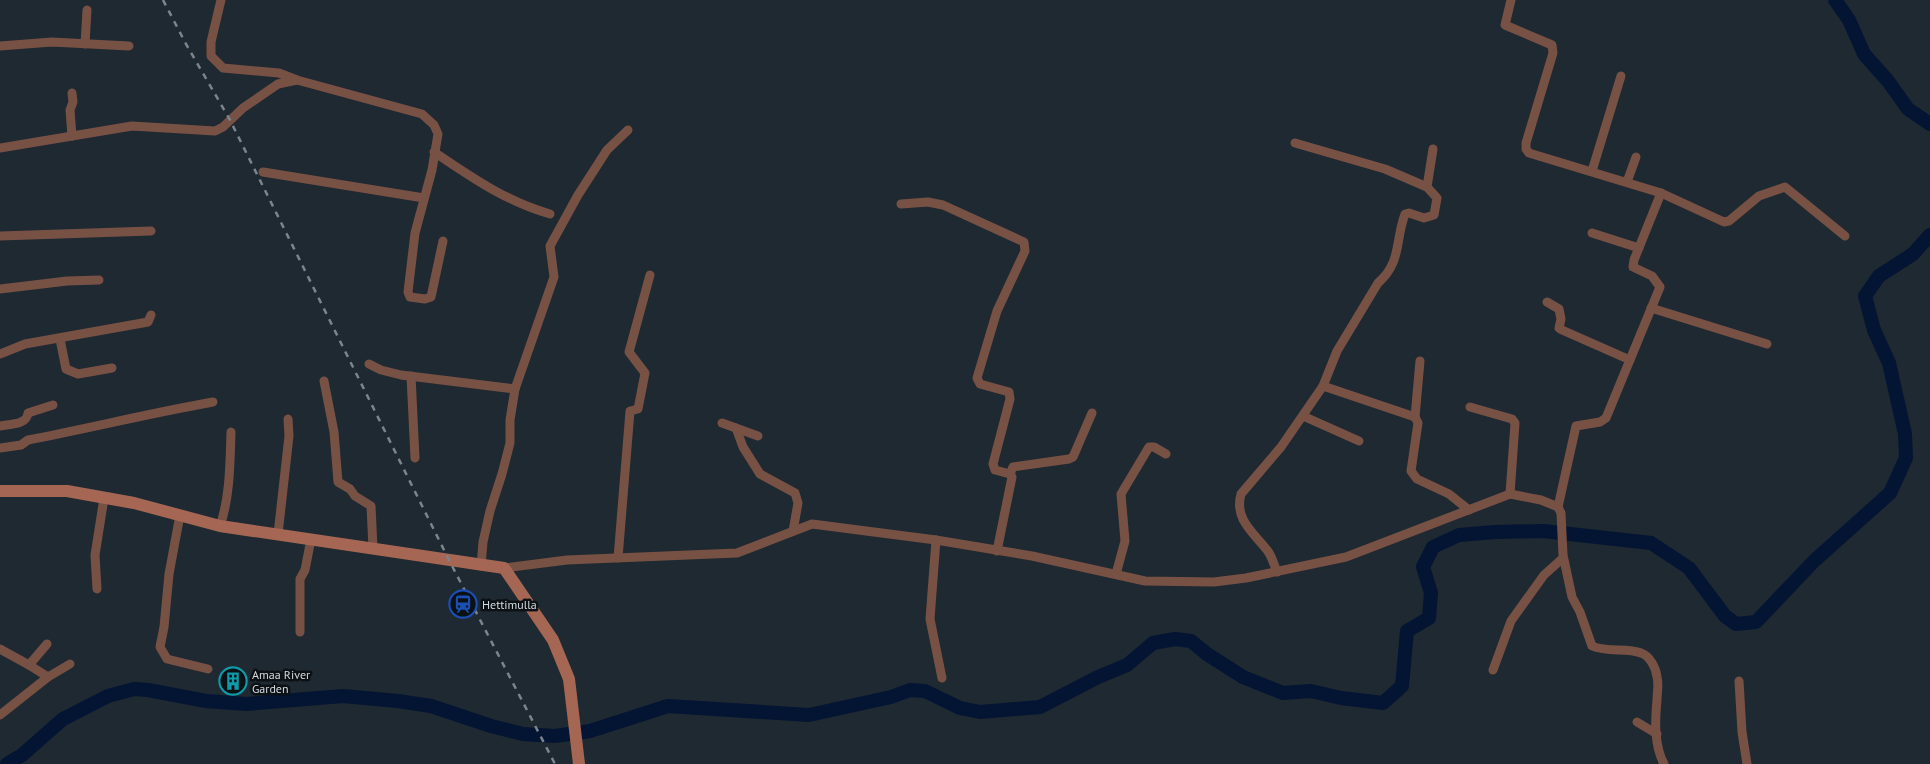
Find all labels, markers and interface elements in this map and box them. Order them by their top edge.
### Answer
station icon: Hettimulla [448,589,478,619]
place label: Hettimulla [482,597,537,612]
building icon: Amaa River Garden [218,666,248,696]
place label: Amaa River Garden [252,667,310,696]

